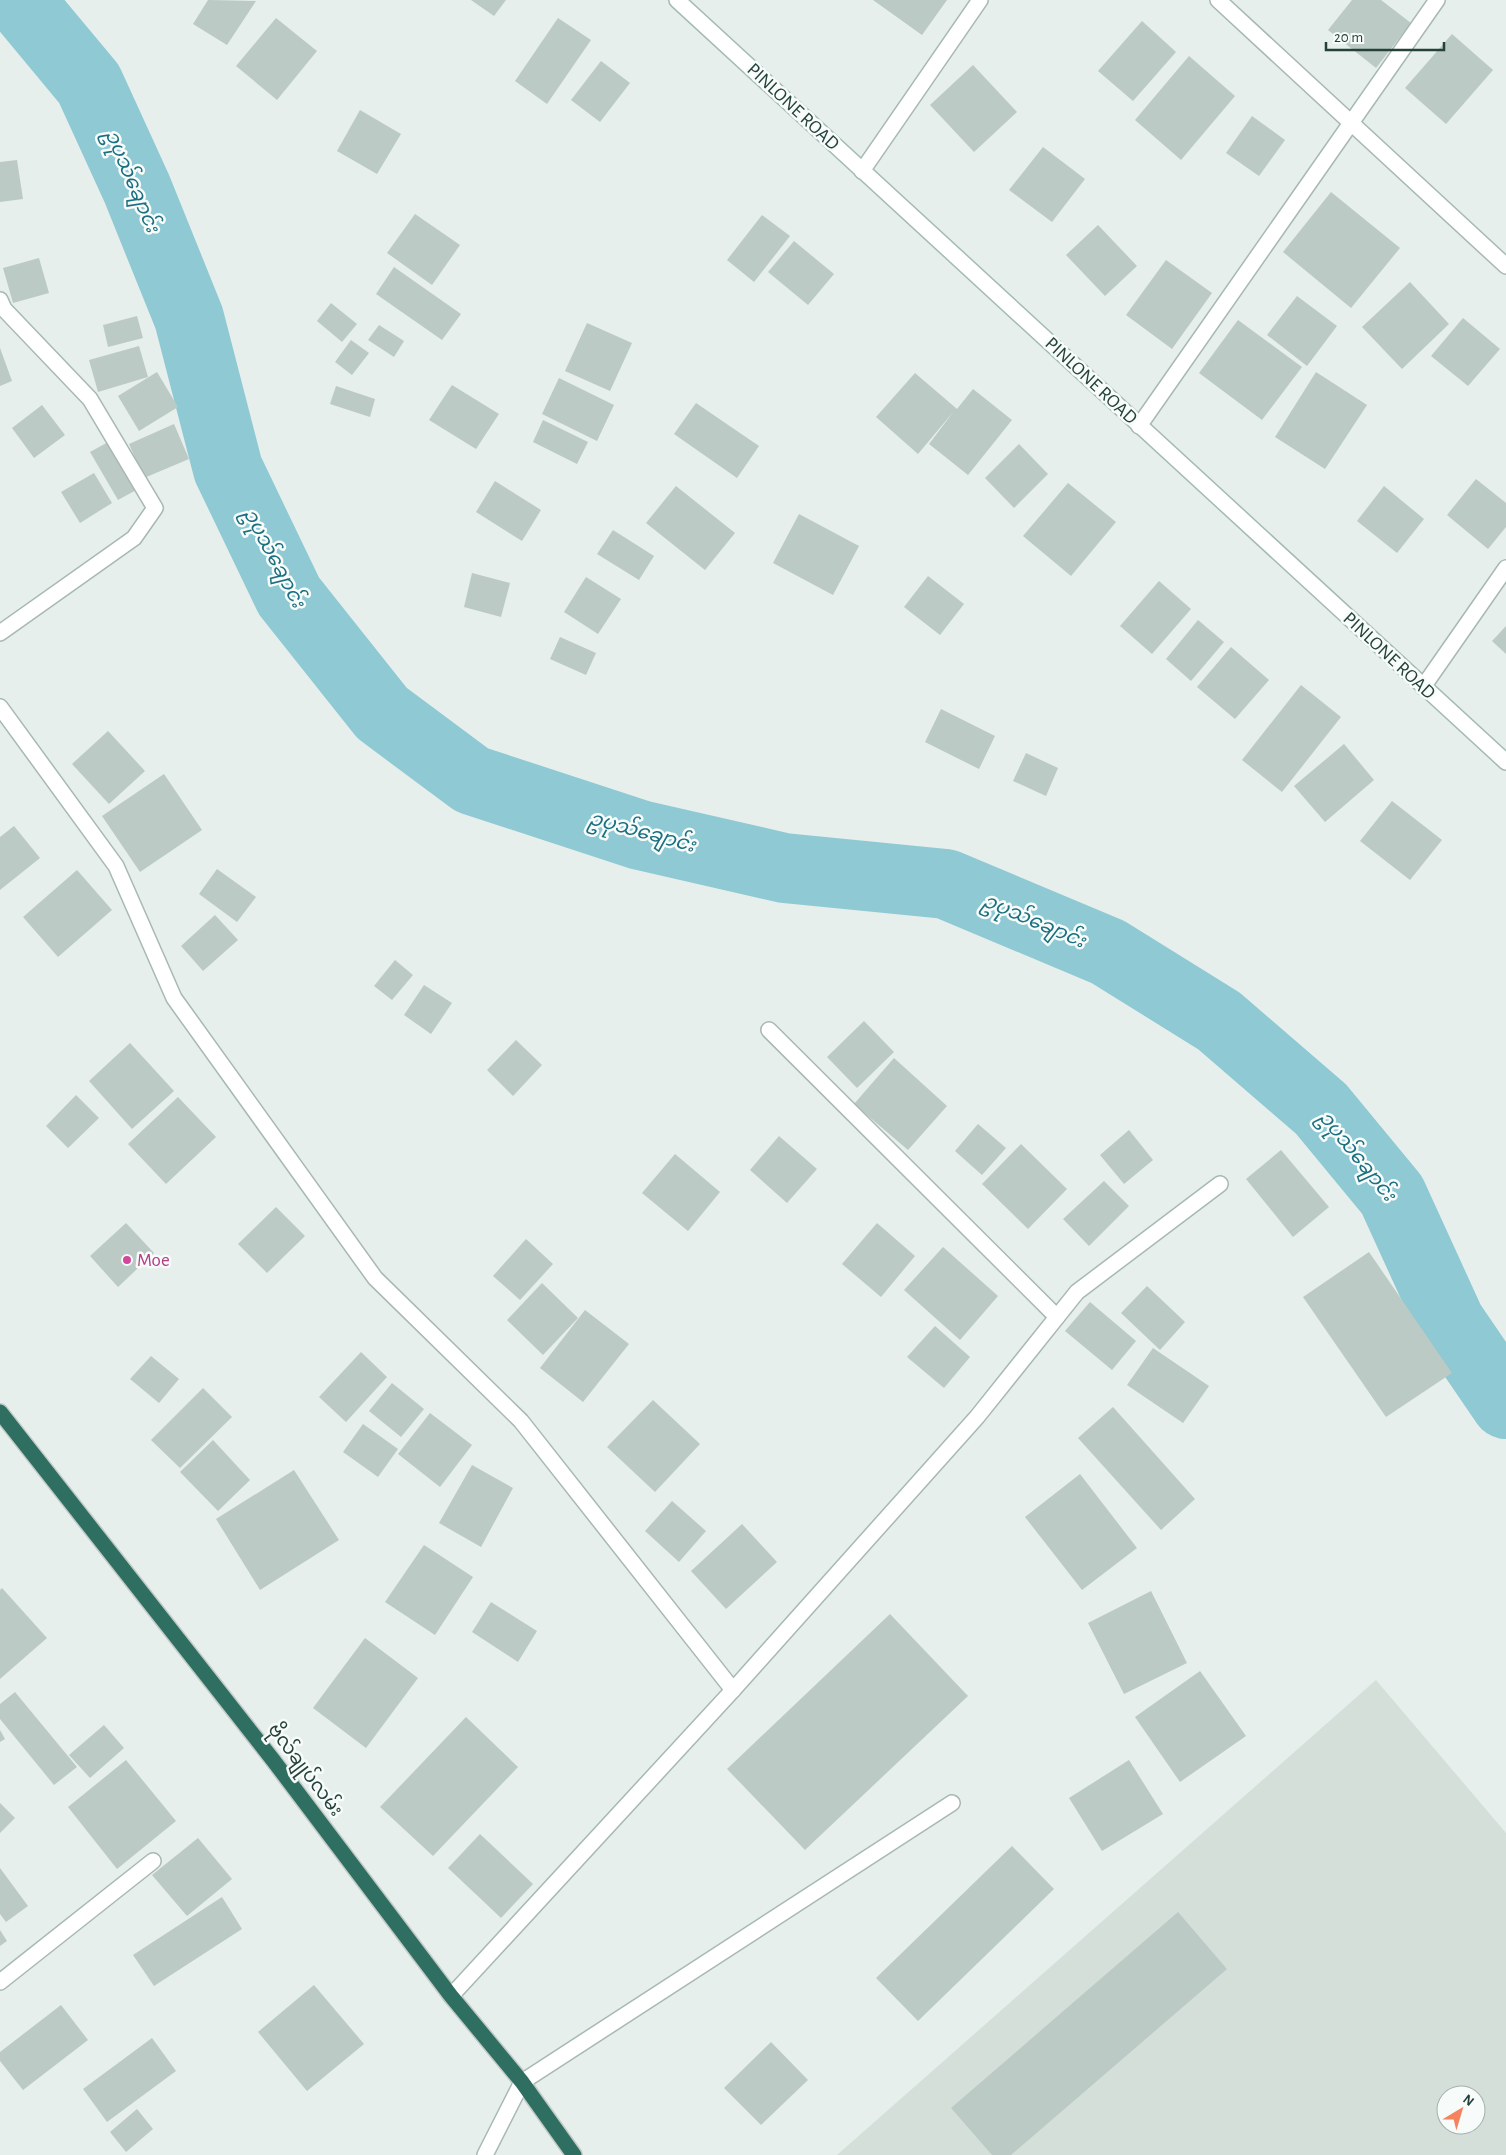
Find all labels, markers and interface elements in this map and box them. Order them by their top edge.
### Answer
scale bar [1326,20,1444,52]
text: 20 m [1334,30,1363,45]
street label: PINLONE ROAD [743,60,843,154]
water label: ဥပုသ်ချောင်း [96,125,168,239]
street label: PINLONE ROAD [1041,334,1141,428]
water label: ဥပုသ်ချောင်း [234,503,313,615]
street label: PINLONE ROAD [1339,609,1439,703]
water label: ဥပုသ်ချောင်း [585,803,700,862]
water label: ဥပုသ်ချောင်း [977,886,1091,958]
water label: ဥပုသ်ချောင်း [1310,1104,1404,1209]
place label: Moe [137,1251,170,1270]
marker: Moe [121,1254,133,1266]
street label: ဗိုလ်ချုပ်လမ်း [259,1717,351,1823]
north arrow [1436,2085,1486,2135]
text: N [1460,2092,1477,2109]

